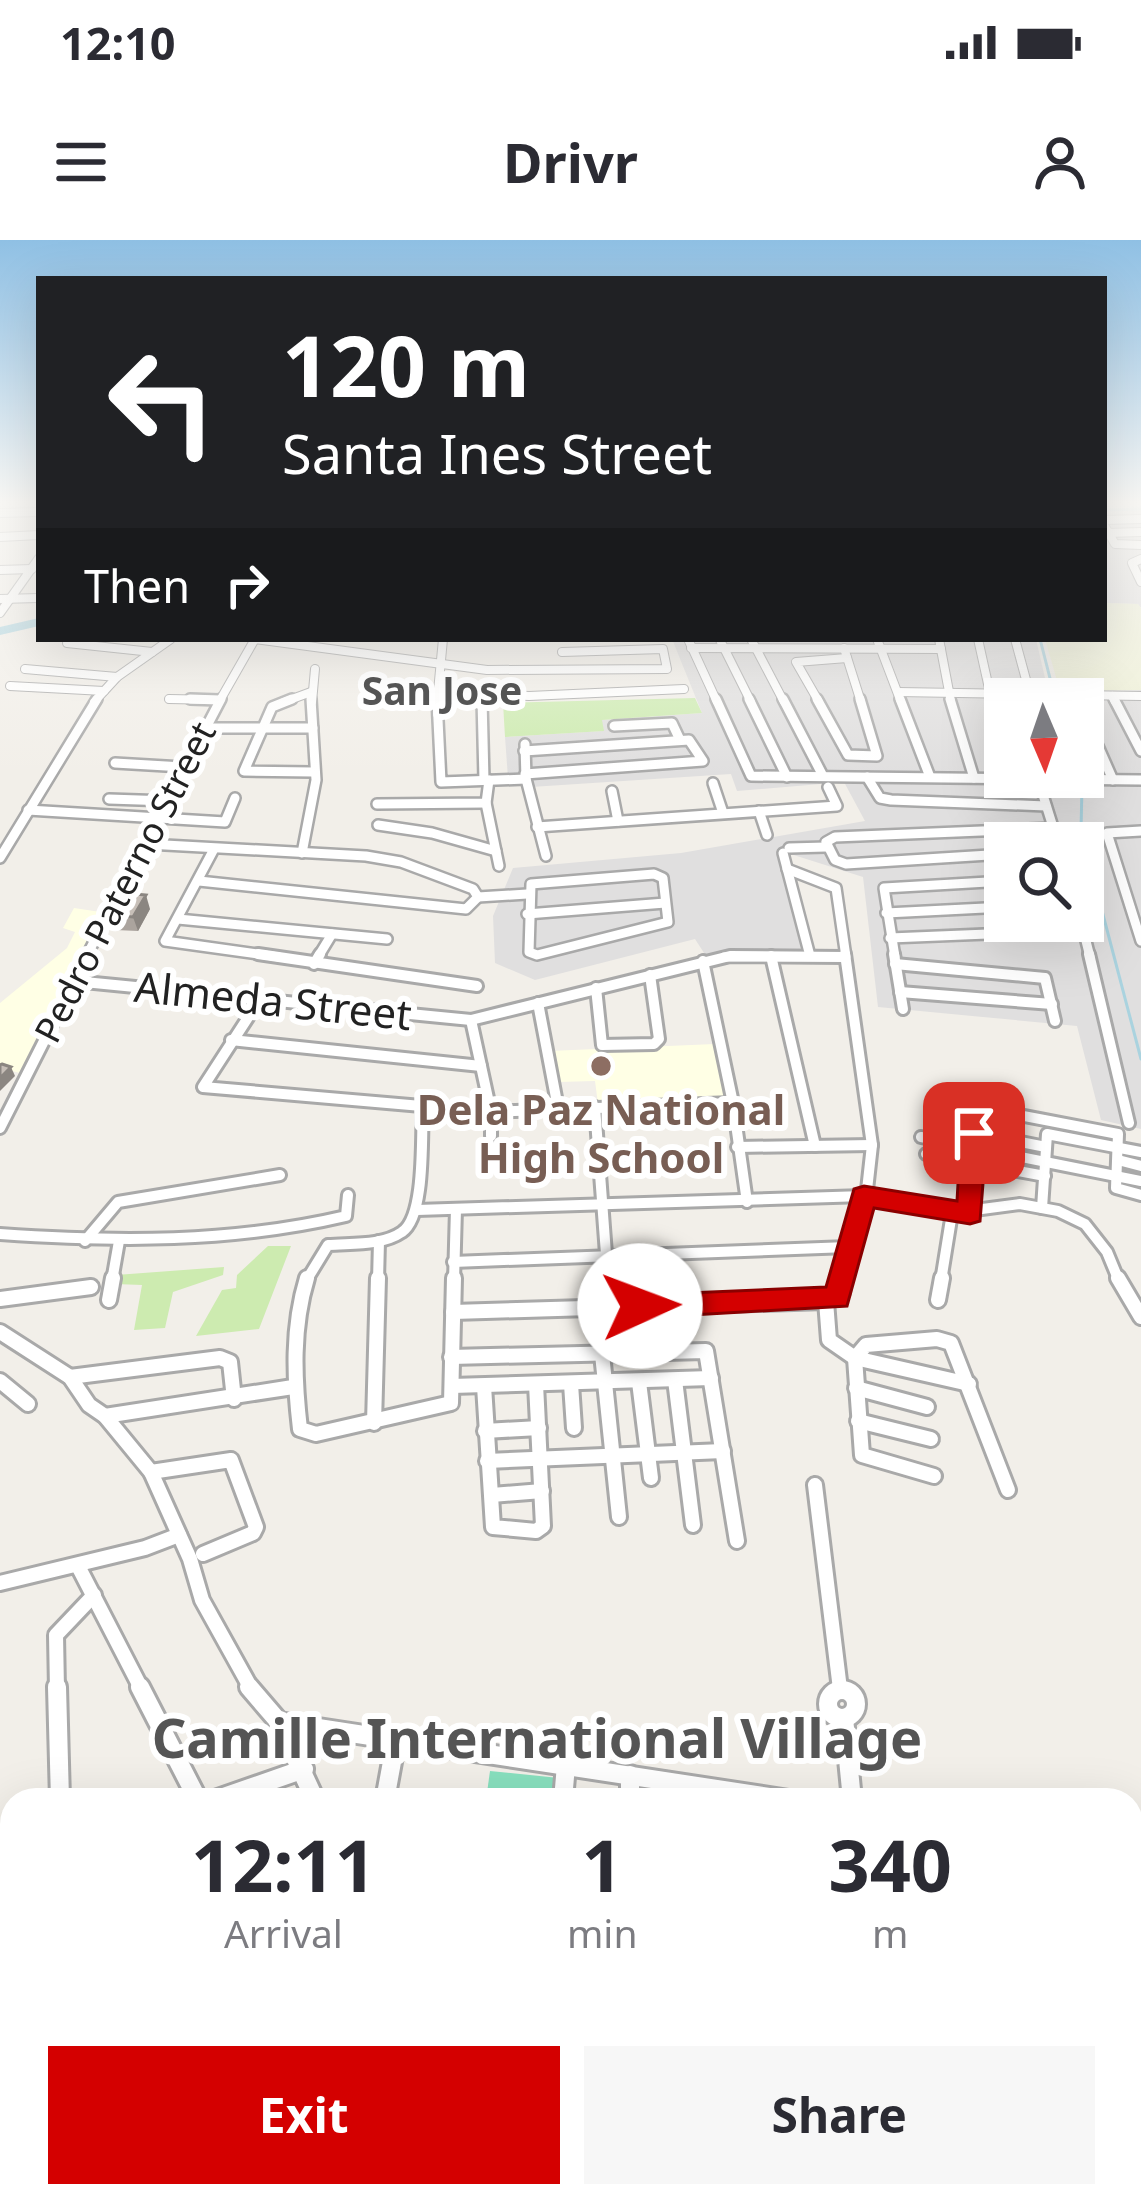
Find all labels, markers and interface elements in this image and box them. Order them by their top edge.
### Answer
text: 12:10 [60,12,176,73]
text: Drivr [503,125,638,199]
icon: menu [48,129,114,195]
icon: person [1027,129,1093,195]
text: 120 m [282,307,530,422]
icon: left [84,324,240,480]
text: Santa Ines Street [282,416,712,490]
icon: right [214,552,280,618]
text: Then [84,555,190,616]
district label: San Jose [362,663,522,716]
north arrow [984,678,1104,798]
map controls [984,678,1104,942]
street label: Pedro Paterno Street [22,713,227,1050]
button: search [984,822,1104,942]
street label: Almeda Street [132,957,414,1042]
marker: Dela Paz National High School [588,1053,614,1079]
place label: Dela Paz National High School [417,1080,785,1185]
pin [923,1082,1025,1184]
icon: arrive [941,1100,1007,1166]
position arrow [577,1243,703,1369]
district label: Camille International Village [152,1700,922,1774]
text: 12:11 [191,1815,376,1913]
text: 1 [582,1815,623,1913]
text: 340 [828,1815,952,1913]
text: Arrival [224,1906,343,1959]
text: min [567,1906,638,1959]
text: m [872,1906,908,1959]
button: Exit [48,2046,560,2184]
button: Share [584,2046,1095,2184]

